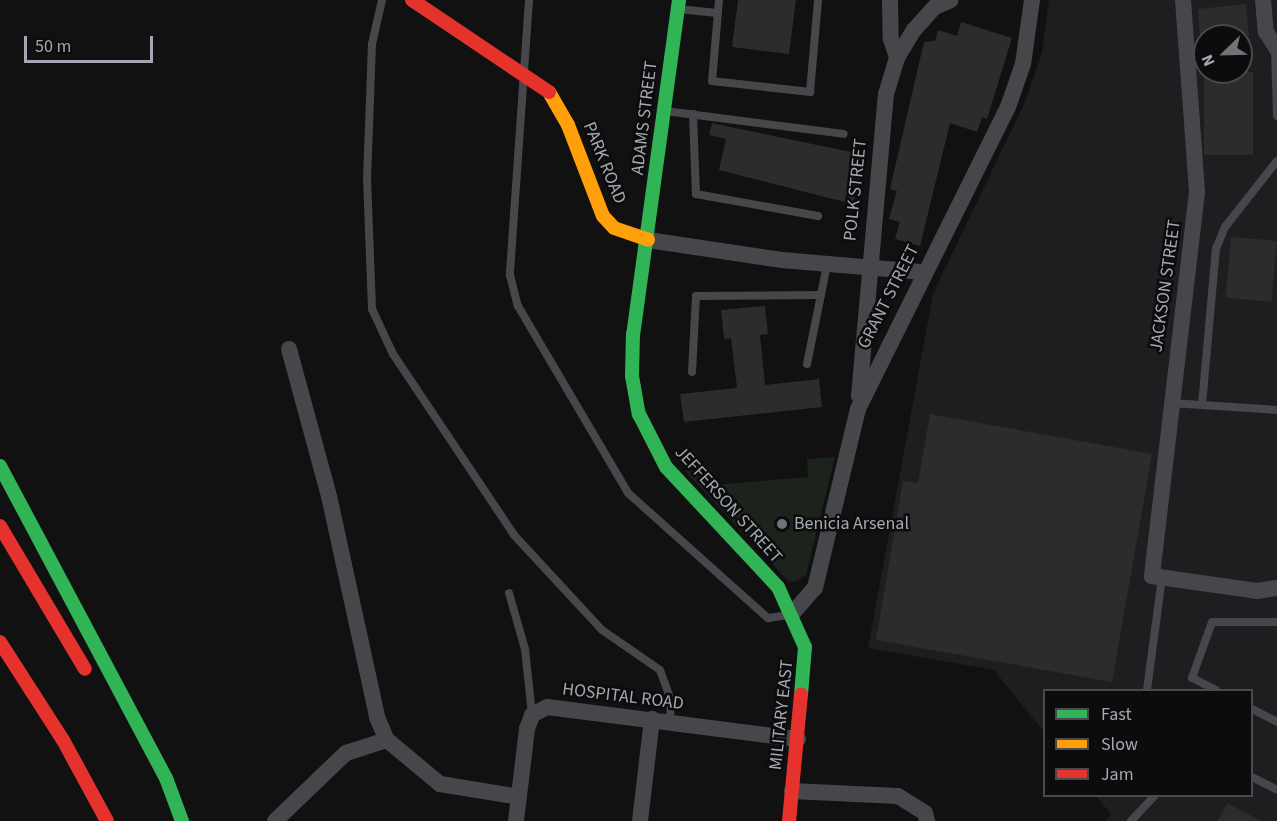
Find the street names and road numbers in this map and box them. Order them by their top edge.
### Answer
street label: ADAMS STREET [627,60,663,176]
street label: PARK ROAD [578,119,630,207]
street label: POLK STREET [840,138,872,242]
street label: JACKSON STREET [1146,218,1186,354]
street label: GRANT STREET [854,241,924,353]
street label: JEFFERSON STREET [670,442,786,568]
street label: MILITARY EAST [765,659,799,771]
street label: HOSPITAL ROAD [561,679,685,715]

